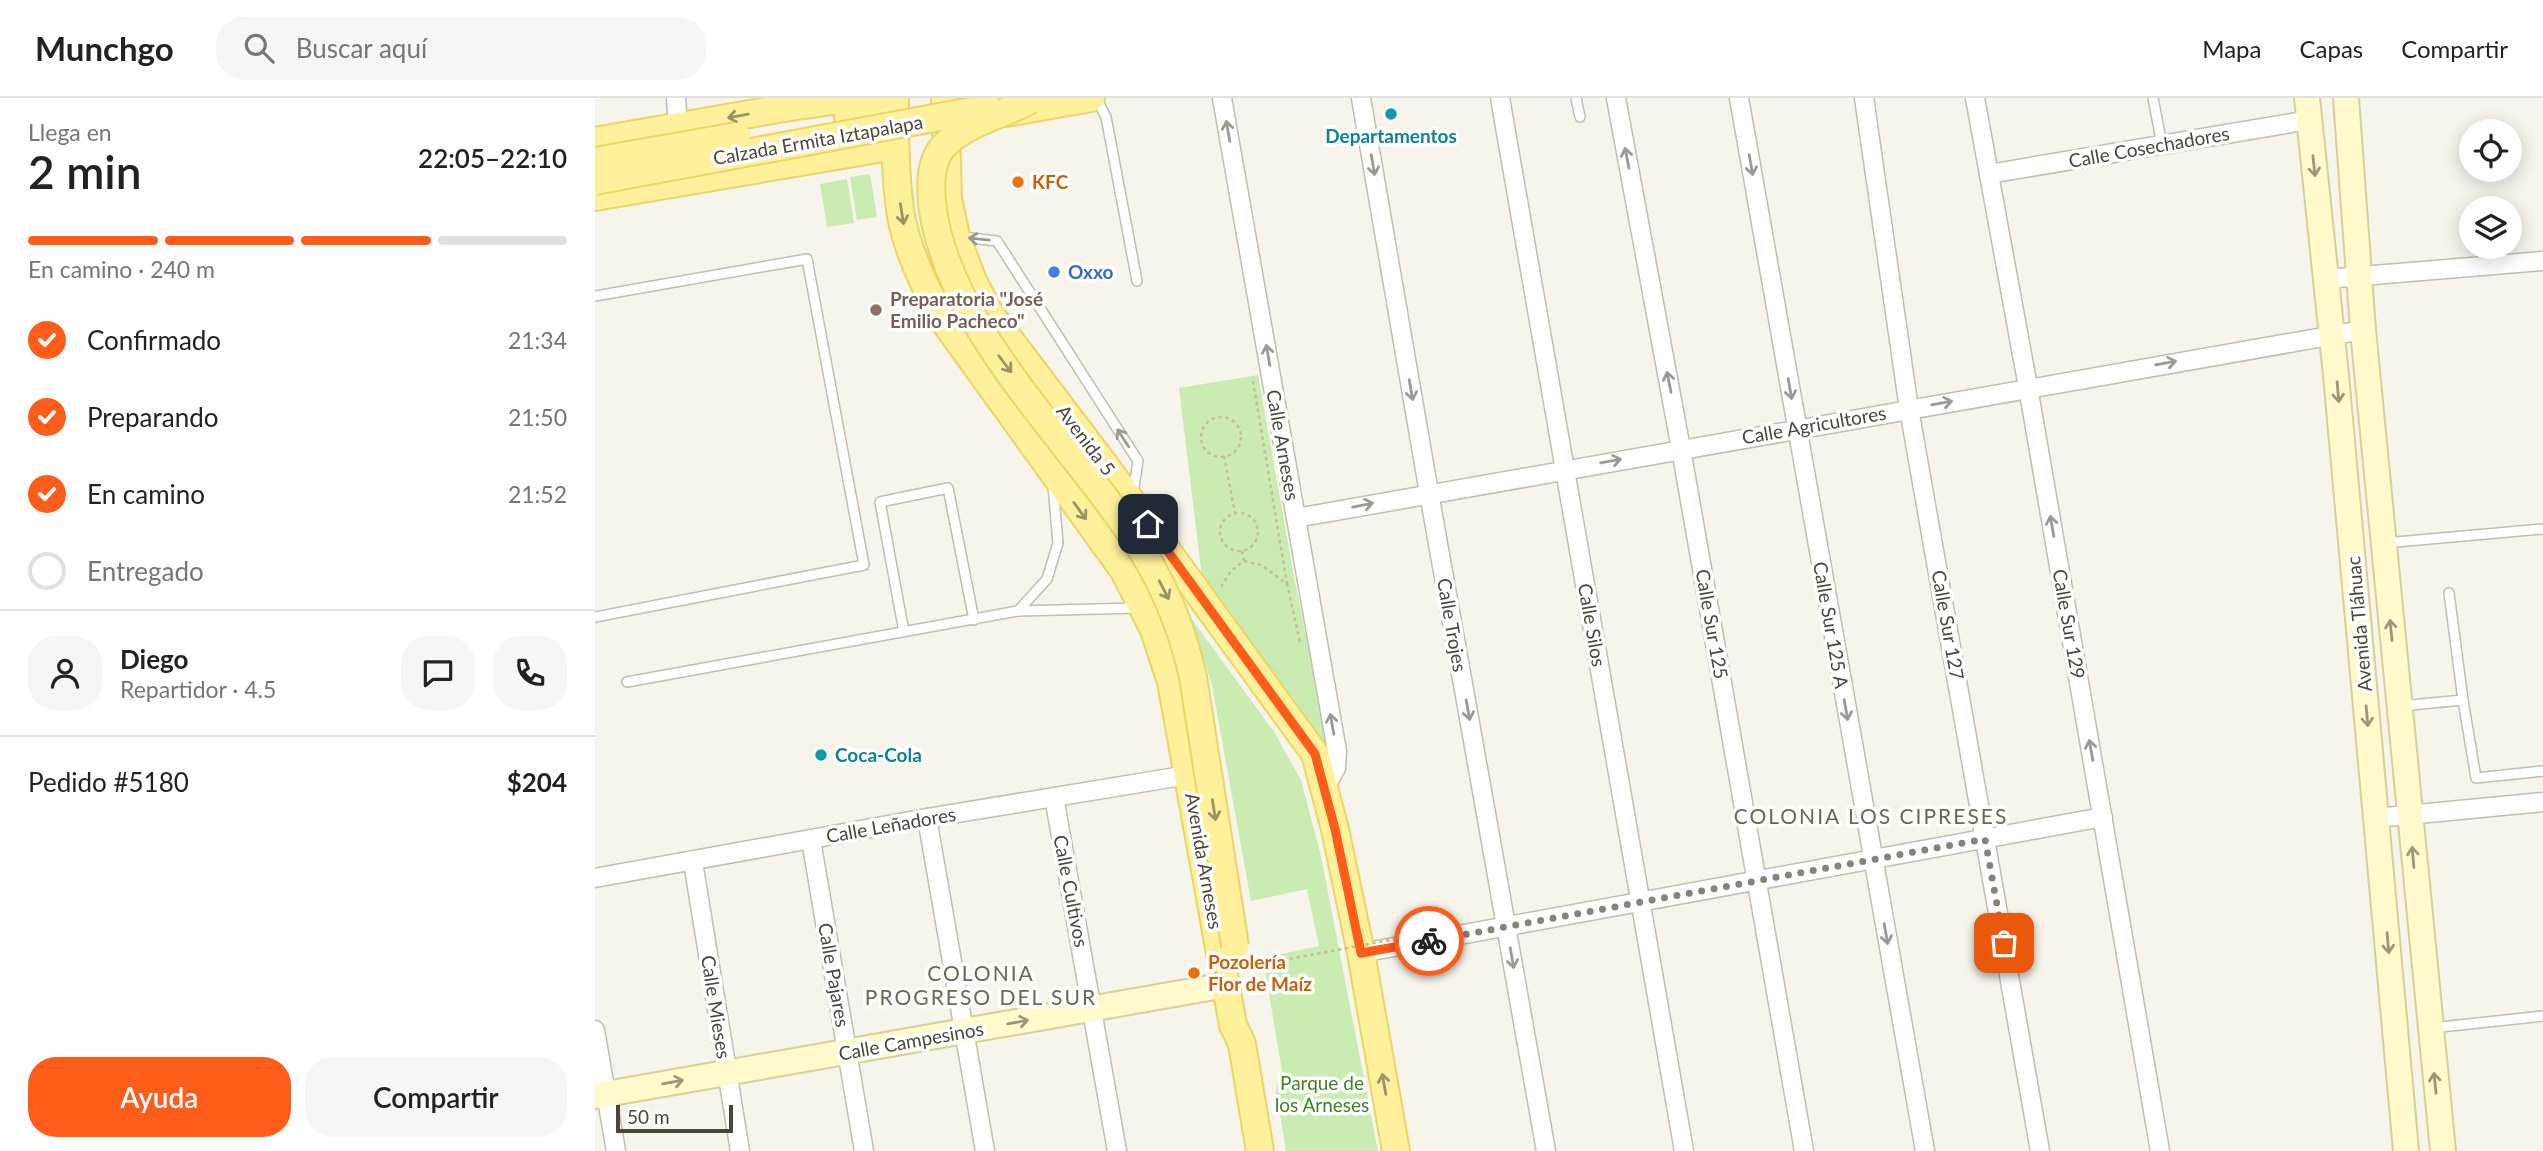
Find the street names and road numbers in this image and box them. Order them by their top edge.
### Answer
street label: Calzada Ermita Iztapalapa [711,110,925,169]
street label: Calle Cosechadores [2067,121,2231,172]
street label: Calle Arneses [1262,388,1305,502]
street label: Avenida 5 [1052,400,1121,480]
street label: Calle Agricultores [1740,401,1888,449]
street label: Avenida Tláhuac [2341,555,2376,693]
street label: Calle Sur 125 A [1809,560,1854,690]
street label: Calle Sur 125 [1692,567,1733,681]
street label: Calle Sur 129 [2049,567,2090,681]
street label: Calle Sur 127 [1928,568,1969,682]
street label: Calle Trojes [1433,576,1472,674]
street label: Calle Silos [1574,581,1611,668]
street label: Avenida Arneses [1181,791,1228,931]
street label: Calle Leñadores [824,802,958,847]
street label: Calle Cultivos [1049,833,1094,949]
street label: Calle Pajares [814,921,855,1029]
street label: Calle Mieses [697,953,736,1060]
street label: Calle Campesinos [837,1016,985,1065]

